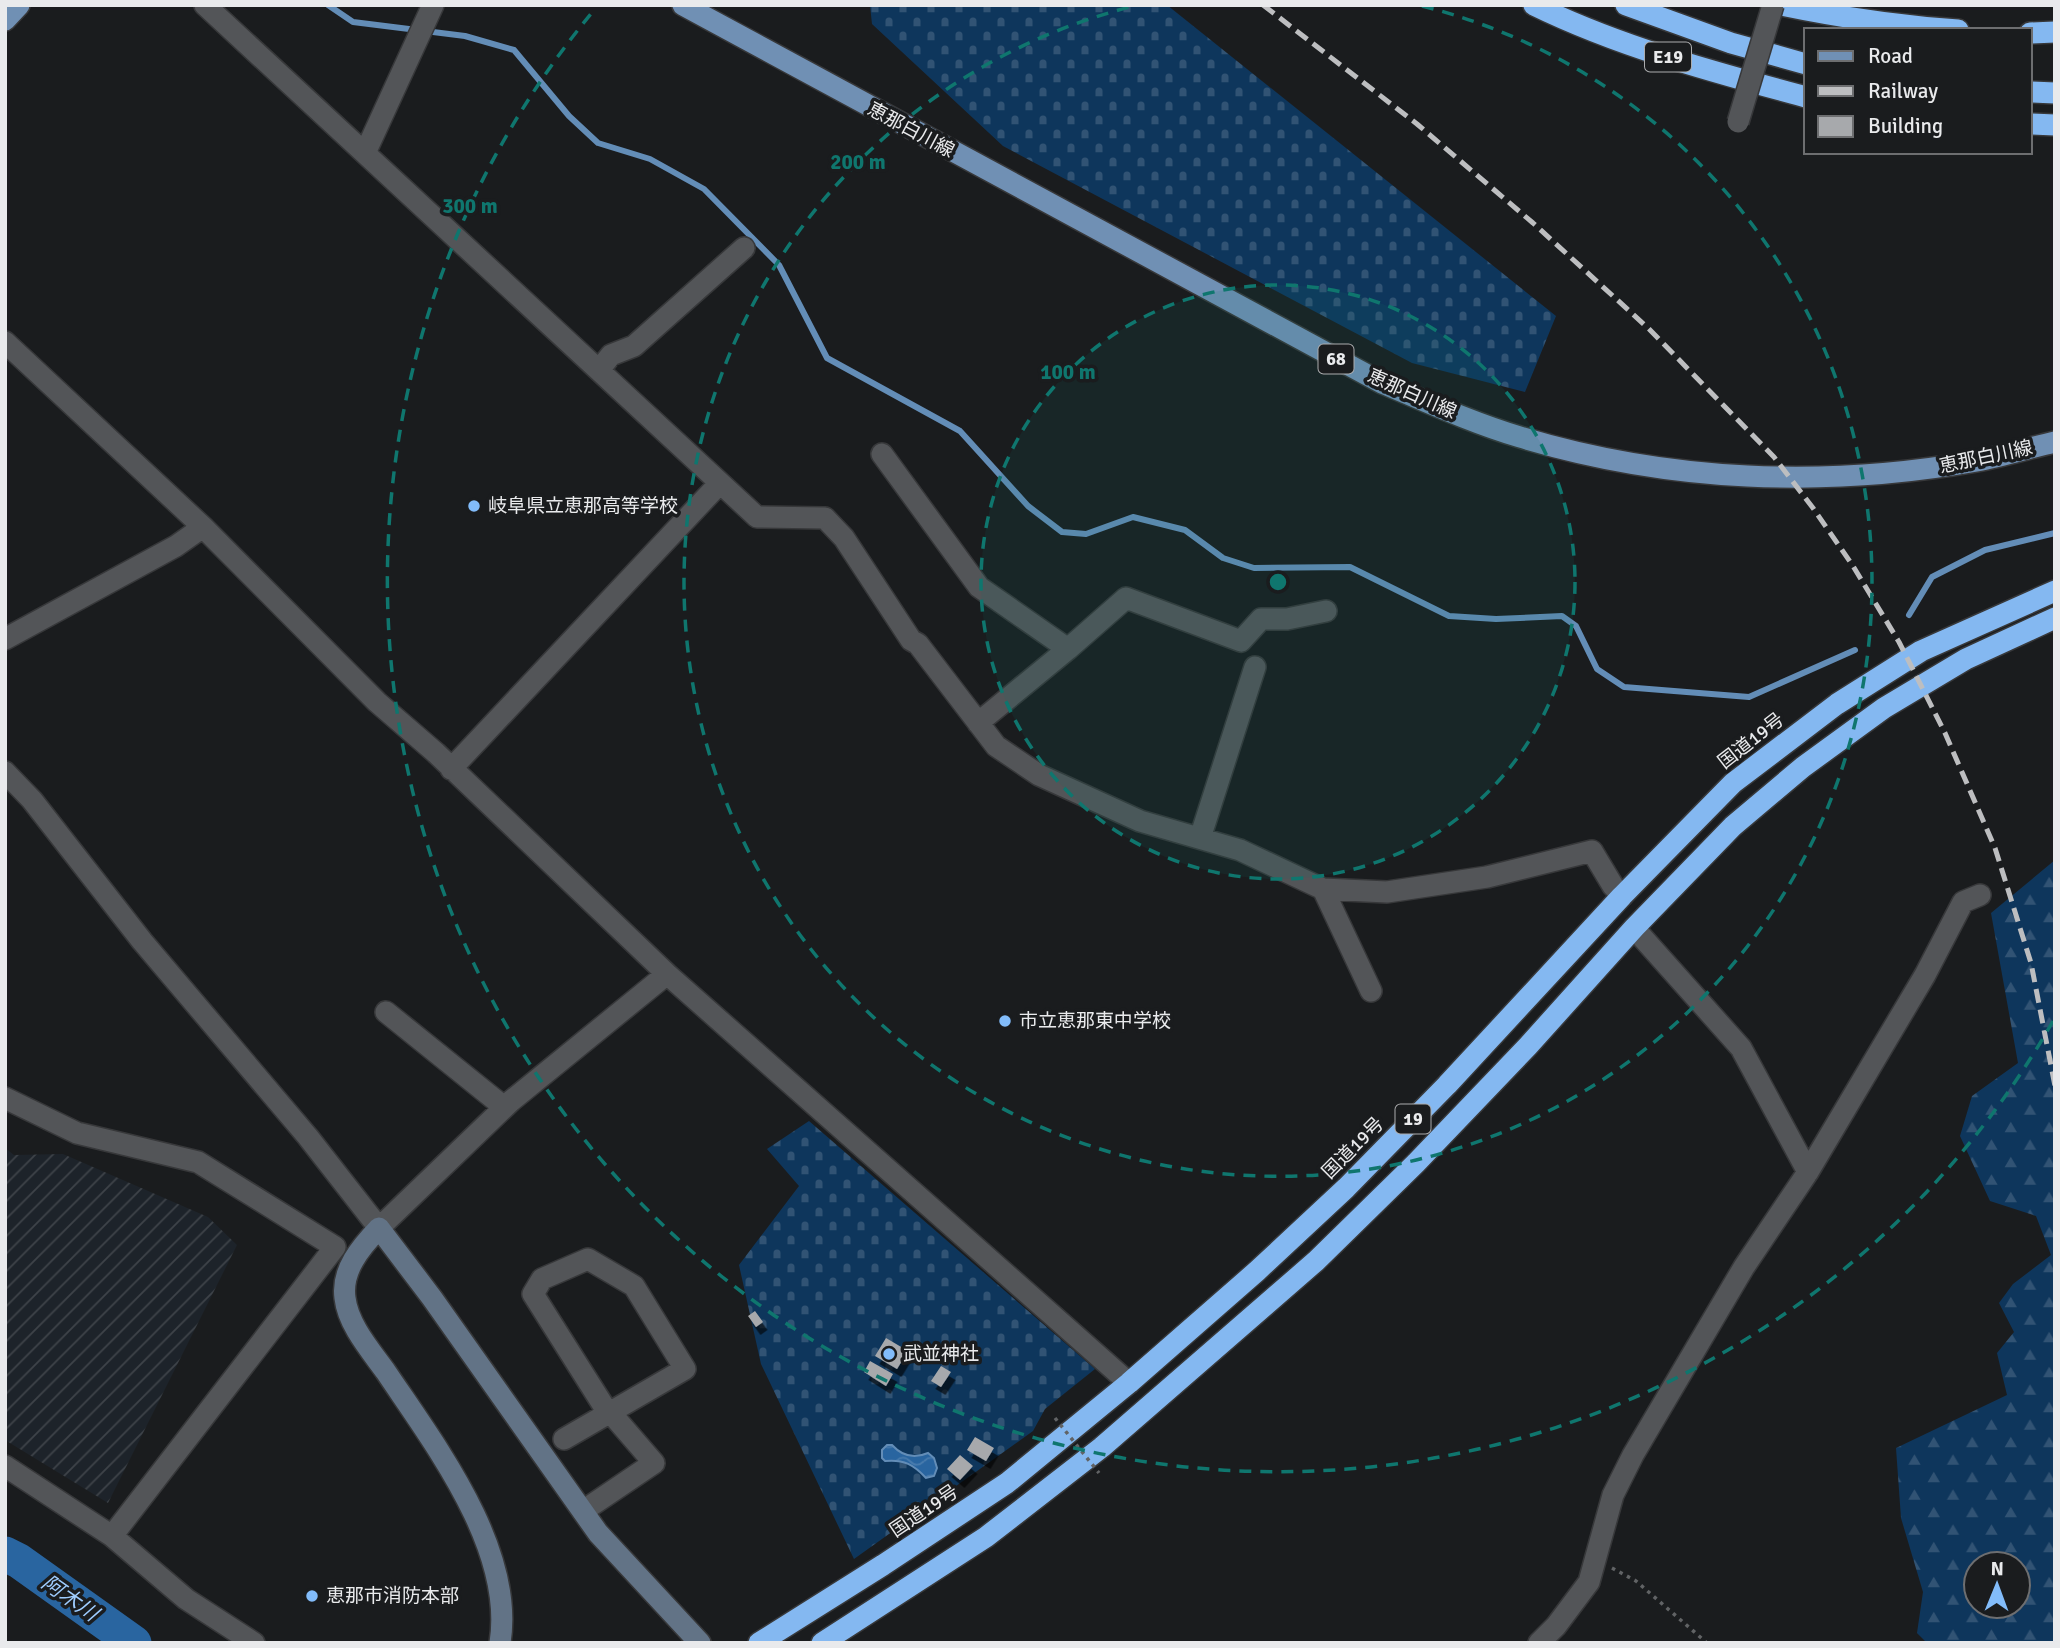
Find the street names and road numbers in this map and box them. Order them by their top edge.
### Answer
road number: E19 [1645,42,1691,72]
street label: 恵那白川線 [863,97,959,163]
road number: 68 [1318,344,1354,374]
street label: 恵那白川線 [1364,364,1460,424]
street label: 恵那白川線 [1937,435,2035,479]
street label: 国道19号 [1713,708,1789,774]
road number: 19 [1396,1104,1430,1134]
street label: 国道19号 [1317,1112,1389,1184]
street label: 国道19号 [885,1479,963,1543]

